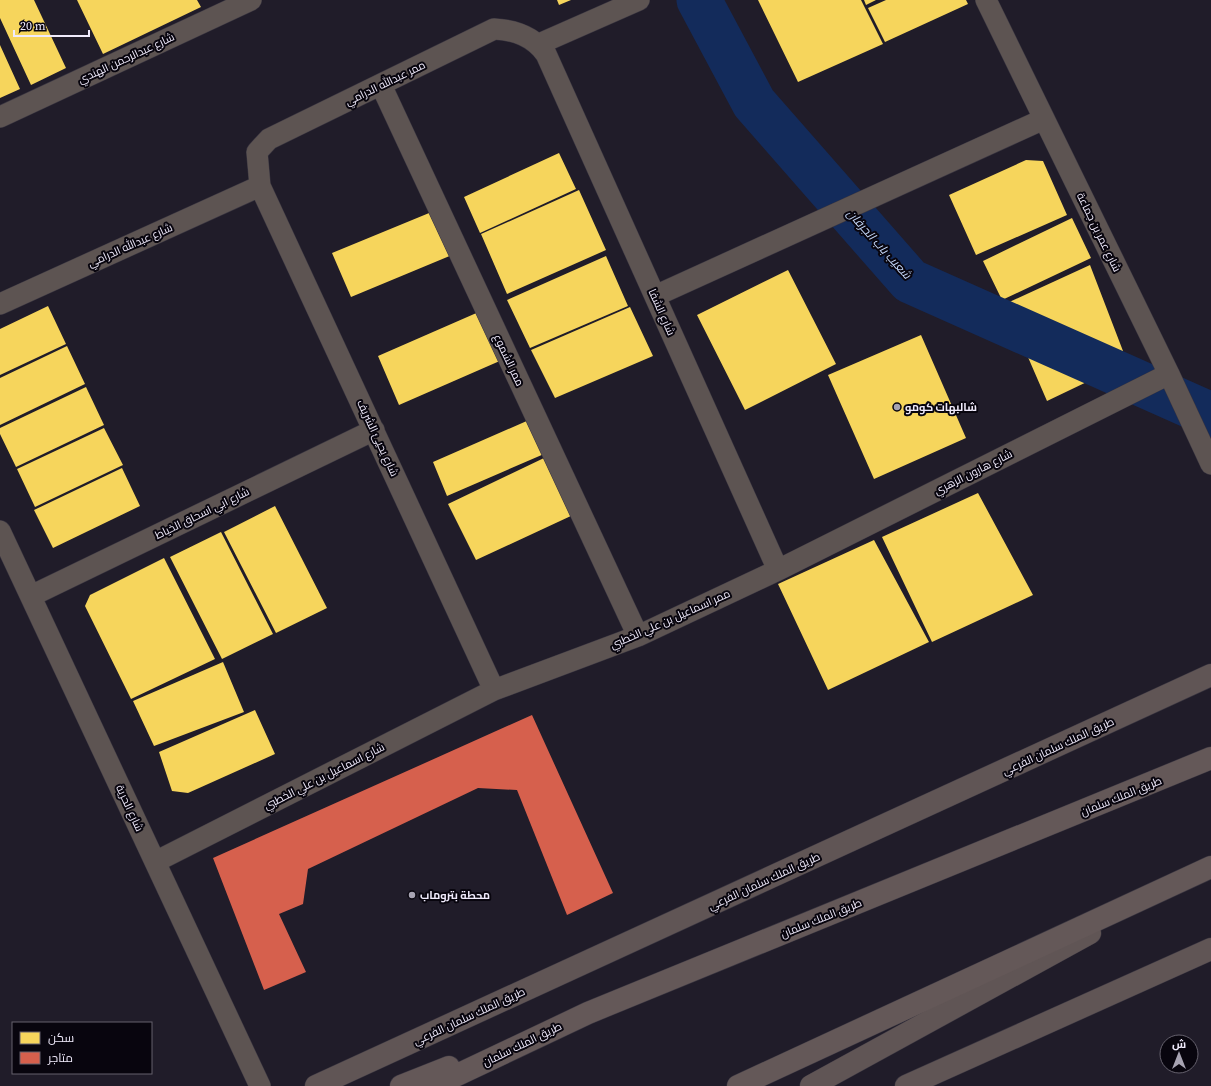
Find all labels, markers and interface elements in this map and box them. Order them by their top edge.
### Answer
scale bar [14,12,89,38]
text: 20 m [20,18,46,34]
street label: شارع عبدالرحمن الهندي [76,30,177,88]
street label: ممر عبدالله الدرامي [342,57,428,110]
street label: شارع عمر بن جماعة [1073,190,1124,274]
water label: شعيب باب الجرفان [843,206,915,283]
street label: شارع عبدالله الدرامي [85,219,175,272]
street label: شارع الشفا [645,286,678,338]
street label: ممر الشموع [490,332,527,389]
street label: شارع يحيئ الشريف [353,397,402,479]
place label: شالبهات كومو [905,400,977,415]
marker: شالبهات كومو [892,402,902,412]
street label: شارع هارون الزهري [932,446,1015,500]
street label: شارع ابي اسحاق الخياط [152,484,252,544]
street label: ممر اسماعيل بن علي الخطبي [608,586,733,654]
street label: طريق الملك سلمان الفرعي [1000,714,1117,780]
street label: شارع اسماعيل بن علي الخطبي [261,739,388,814]
street label: طريق الملك سلمان [1078,773,1164,820]
street label: شارع الحرية [112,782,147,834]
street label: طريق الملك سلمان الفرعي [706,849,823,915]
place label: محطة بتروماب [420,888,490,903]
marker: محطة بتروماب [407,890,417,900]
street label: طريق الملك سلمان [778,895,864,942]
street label: طريق الملك سلمان الفرعي [411,984,527,1048]
street label: طريق الملك سلمان [480,1019,564,1069]
legend [12,1022,152,1074]
text: سكن [48,1030,74,1046]
north arrow [1159,1034,1199,1074]
text: ش [1172,1037,1186,1052]
text: متاجر [47,1050,73,1066]

